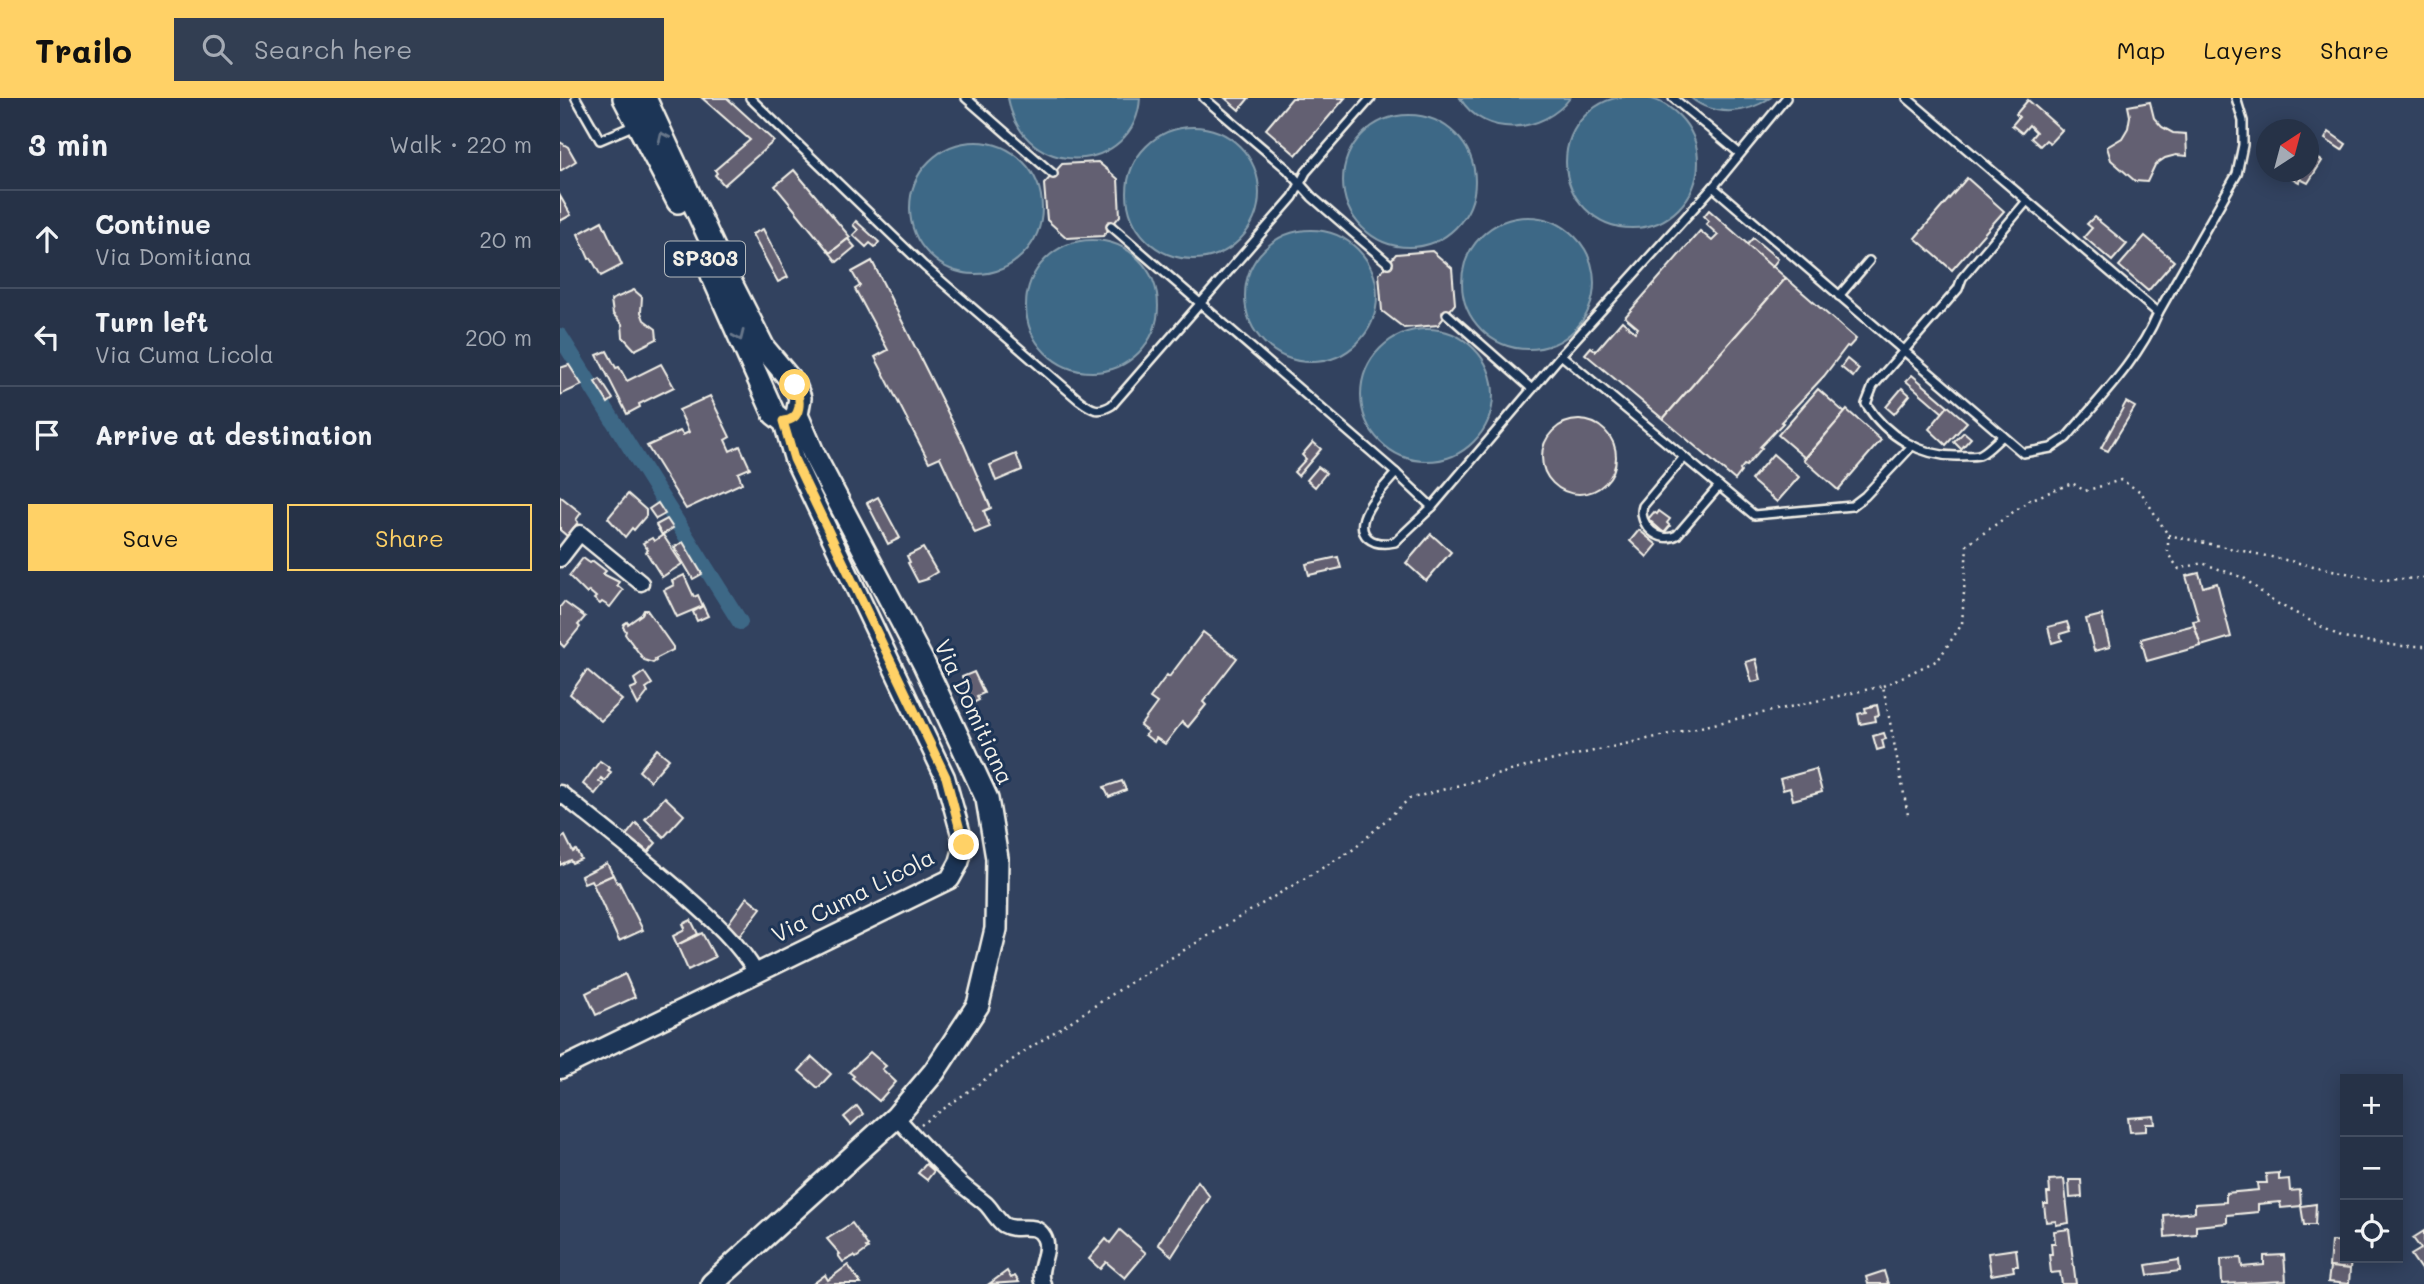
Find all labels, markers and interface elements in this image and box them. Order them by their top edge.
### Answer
search box [174,18,664,81]
text: Trailo [35,28,132,71]
icon: search [198,30,236,68]
text: Search here [254,32,412,66]
text: Map [2117,34,2165,65]
text: Layers [2203,34,2282,65]
text: Share [2320,34,2389,65]
north arrow [2256,119,2319,182]
text: 3 min [28,124,108,164]
text: Walk · 220 m [389,129,532,159]
one-way arrow [657,132,671,144]
text: Continue [95,207,211,241]
icon: ahead [28,220,66,258]
text: 20 m [479,224,532,254]
text: Via Domitiana [95,241,252,271]
road number: SP303 [665,242,745,276]
text: Turn left [95,305,208,339]
icon: left [28,318,66,356]
text: 200 m [465,322,532,352]
one-way arrow [731,328,745,341]
text: Via Cuma Licola [95,339,274,369]
route start [779,369,810,400]
icon: arrive [28,416,66,454]
text: Arrive at destination [95,418,372,452]
button: Save [28,504,273,571]
button: Share [287,504,532,571]
street label: Via Domitiana [928,634,1022,789]
route end [948,829,979,860]
street label: Via Cuma Licola [766,841,939,949]
map controls [2340,1074,2403,1263]
button: + [2340,1074,2403,1137]
button: − [2340,1137,2403,1200]
button: locate [2340,1200,2403,1263]

